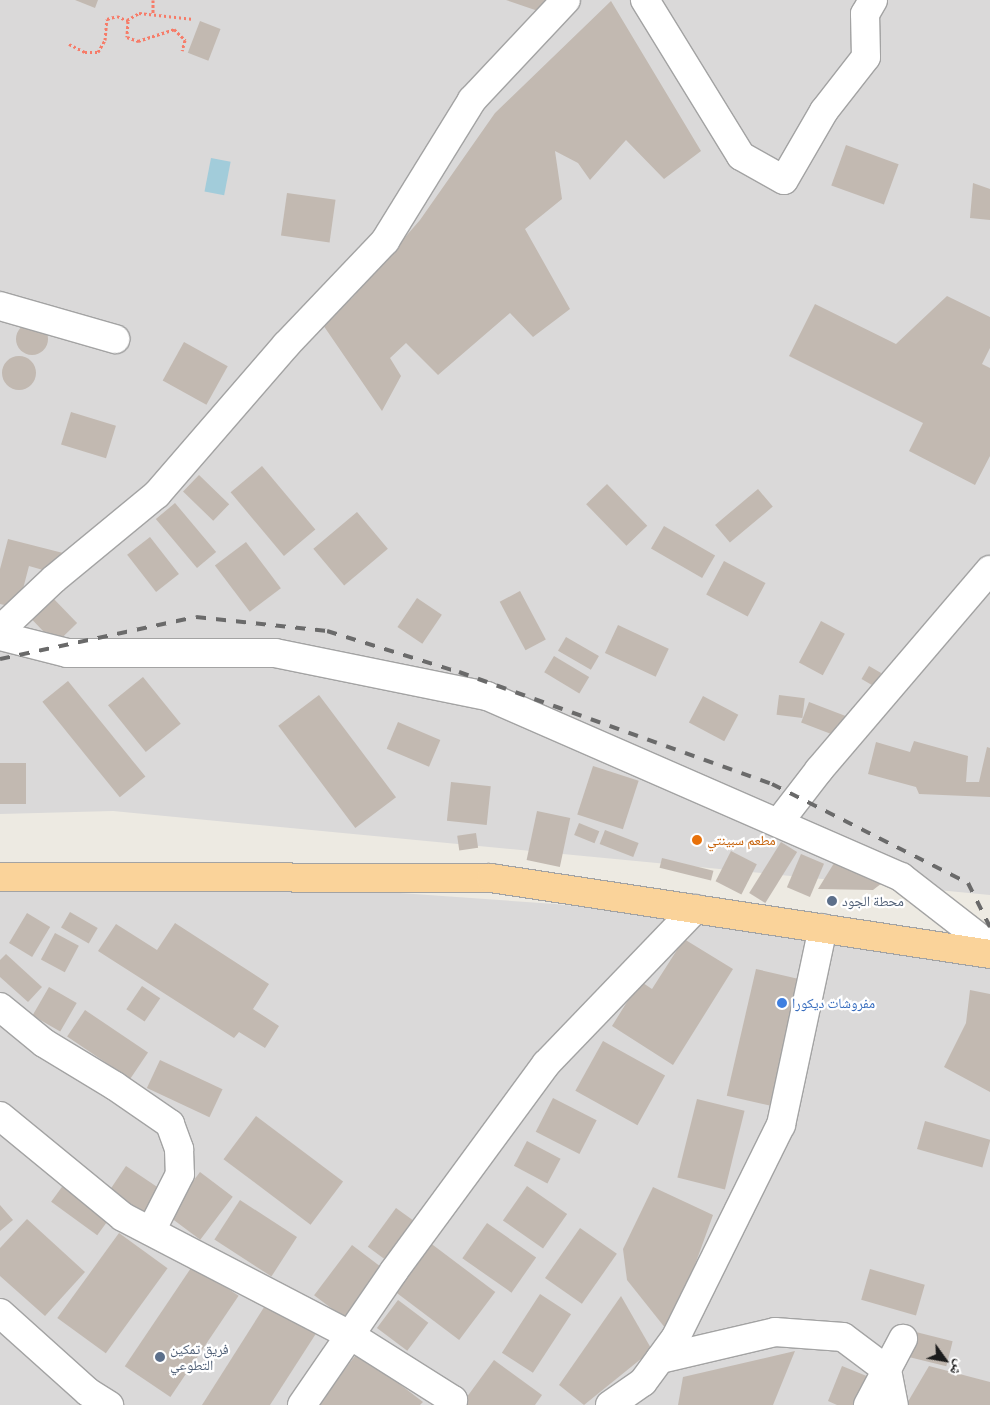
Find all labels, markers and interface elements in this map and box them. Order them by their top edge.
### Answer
place label: مطعم سبينتي [707,832,776,848]
marker: مطعم سبينتي [691,834,703,846]
place label: محطة الجود [842,893,904,909]
marker: محطة الجود [826,895,838,907]
place label: مفروشات ديكورا [792,995,875,1011]
marker: مفروشات ديكورا [776,997,788,1009]
north arrow [920,1335,970,1385]
place label: فريق تمكين التطوعي [170,1341,229,1374]
marker: فريق تمكين التطوعي [154,1351,166,1363]
text: ش [946,1357,969,1379]

